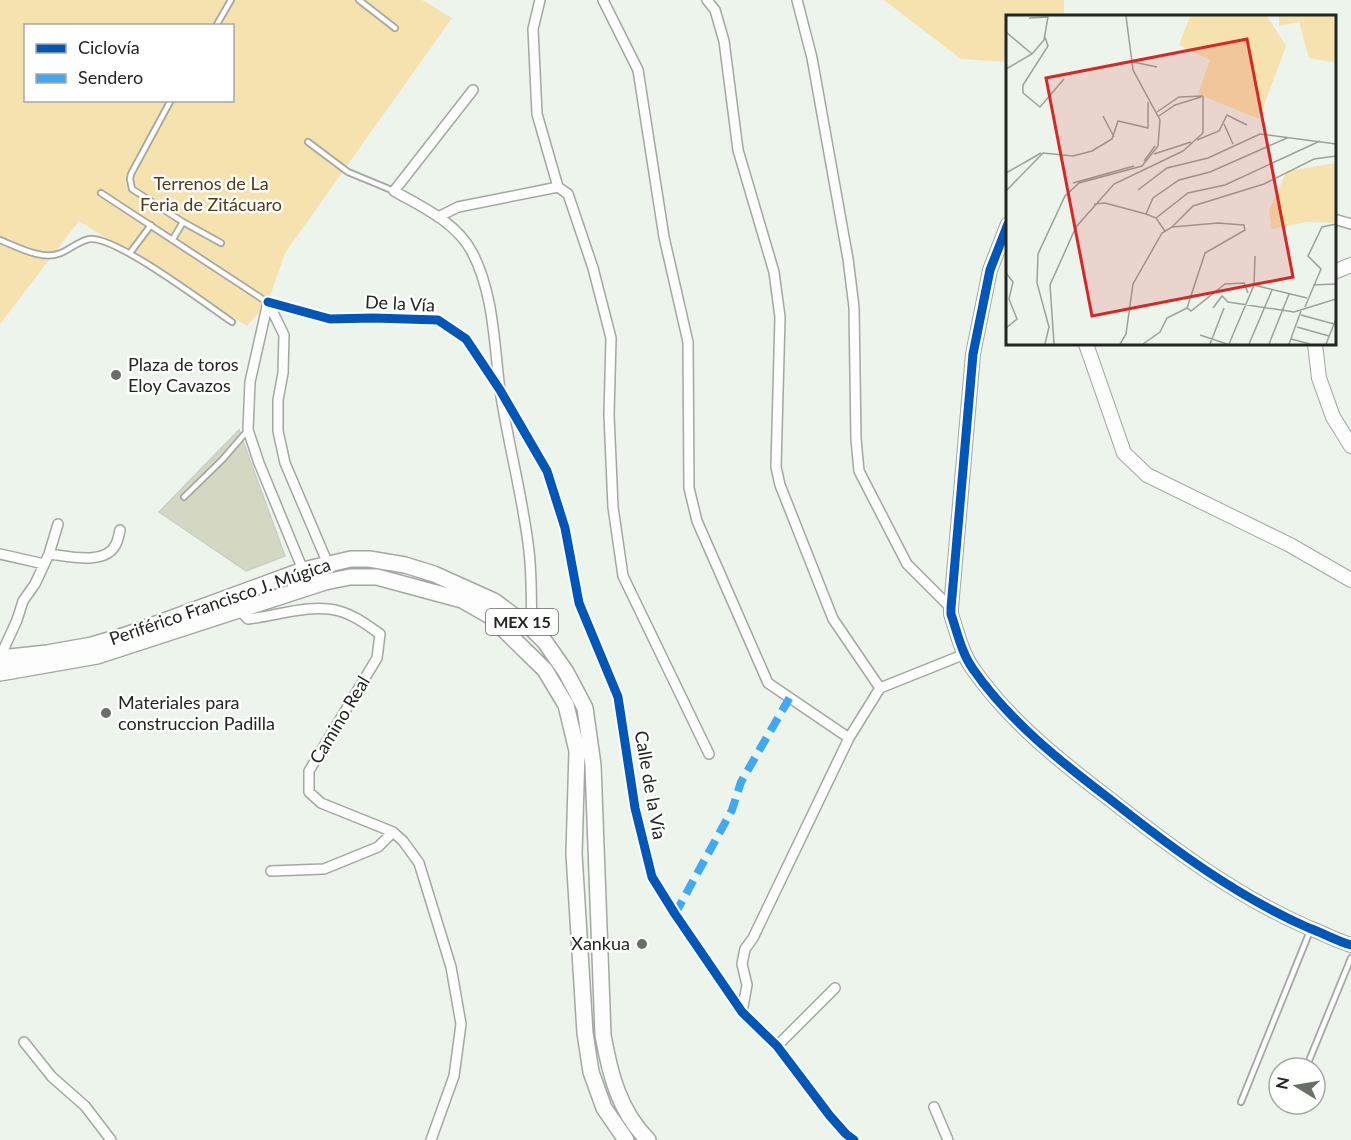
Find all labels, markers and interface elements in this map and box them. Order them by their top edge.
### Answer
inset map [1006,15,1336,345]
legend [24,24,234,102]
text: Ciclovía [78,36,140,58]
text: Sendero [78,66,143,88]
park label: Terrenos de La Feria de Zitácuaro [140,172,282,215]
street label: De la Vía [365,290,436,316]
place label: Plaza de toros Eloy Cavazos [128,353,239,396]
marker: Plaza de toros Eloy Cavazos [109,368,123,382]
street label: Periférico Francisco J. Múgica [106,553,333,649]
road number: MEX 15 [486,609,558,635]
street label: Camino Real [304,672,374,767]
place label: Materiales para construccion Padilla [118,691,275,734]
marker: Materiales para construccion Padilla [99,706,113,720]
street label: Calle de la Vía [631,729,671,841]
place label: Xankua [571,932,630,954]
marker: Xankua [635,937,649,951]
north arrow [1267,1056,1327,1116]
text: N [1271,1075,1292,1091]

